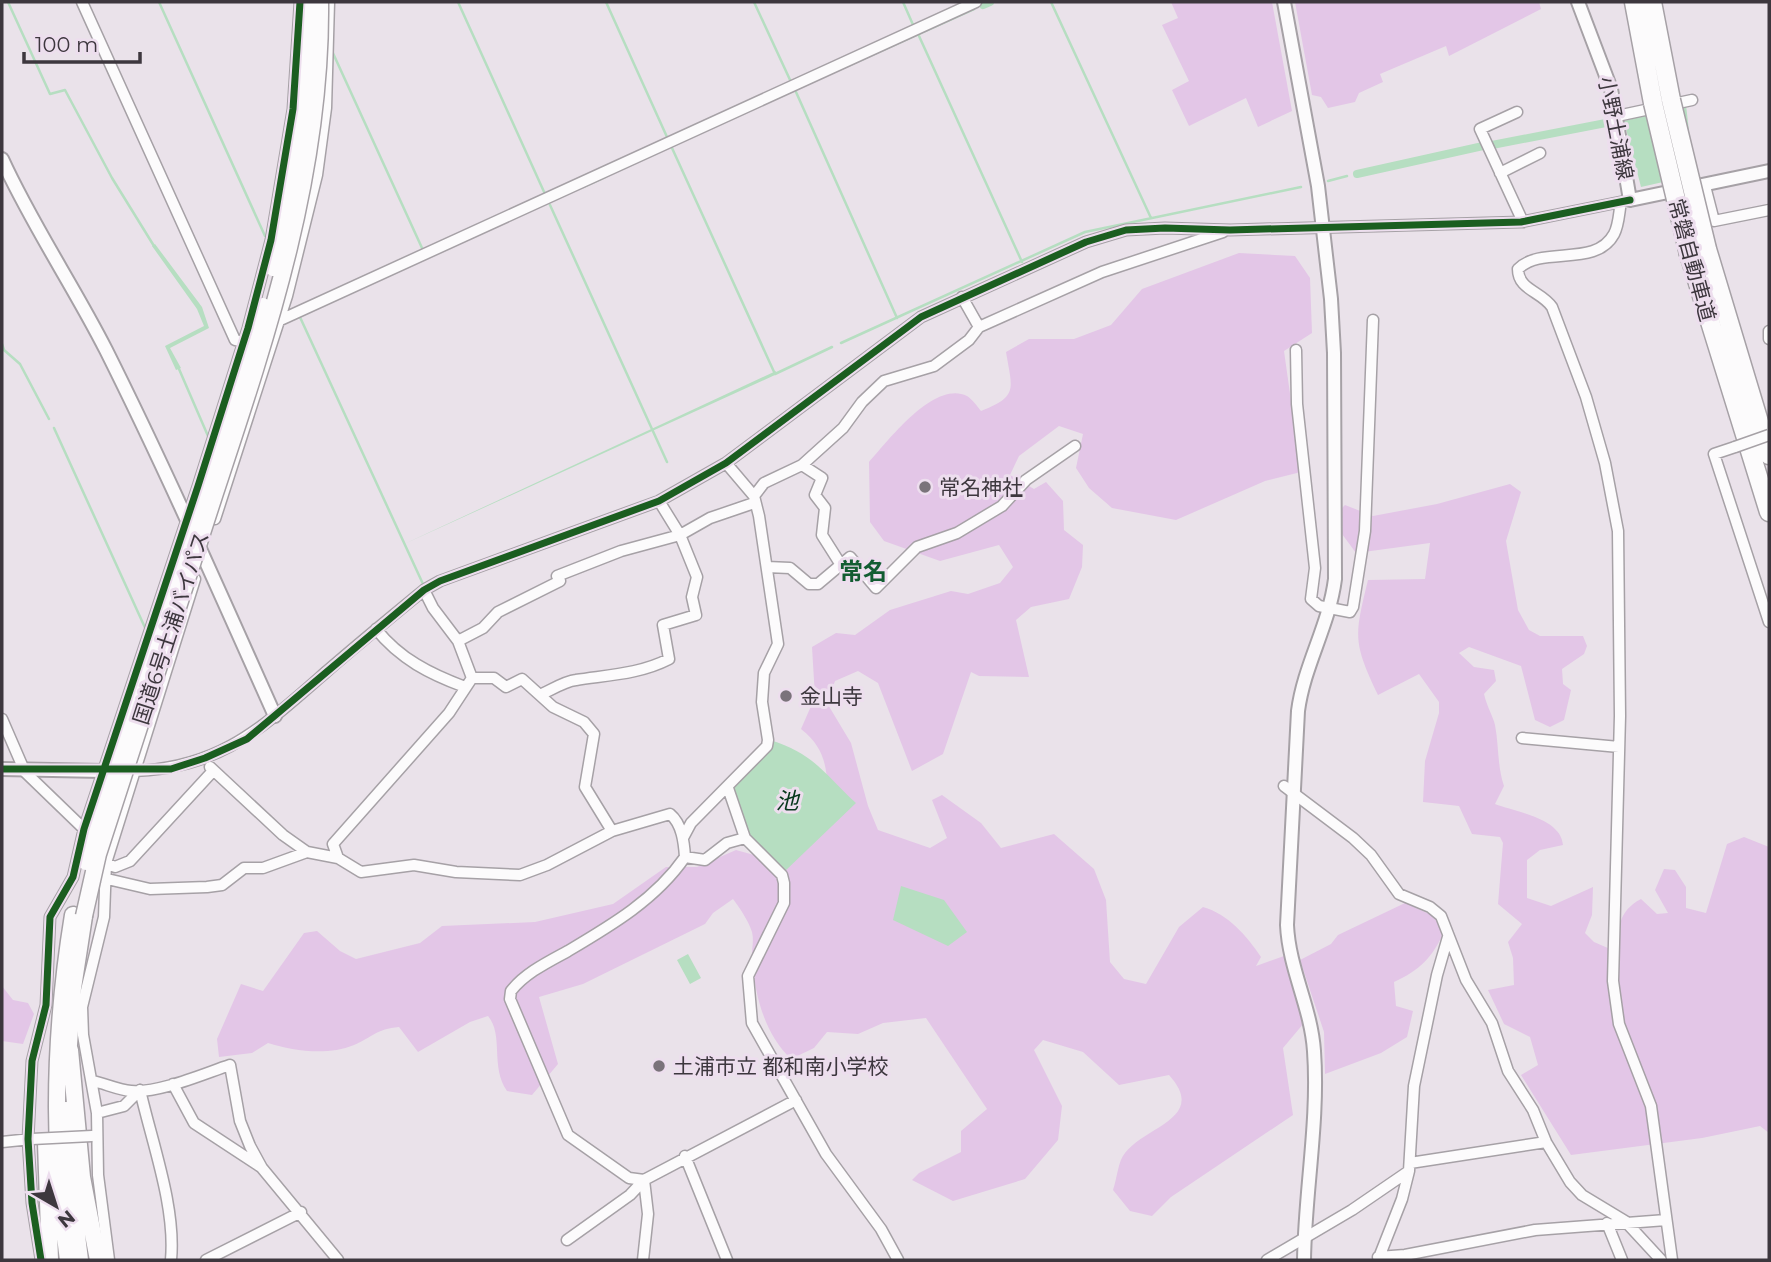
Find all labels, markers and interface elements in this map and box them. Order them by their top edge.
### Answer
scale bar [24,21,140,65]
text: 100 m [35,32,98,57]
street label: 小野土浦線 [1594,74,1638,182]
street label: 常磐自動車道 [1664,196,1720,324]
place label: 常名神社 [939,475,1023,500]
marker: 常名神社 [917,479,933,495]
street label: 国道6号土浦バイパス [128,528,214,728]
district label: 常名 [839,557,887,586]
place label: 金山寺 [800,684,863,709]
marker: 金山寺 [778,688,794,704]
water label: 池 [776,787,801,815]
place label: 土浦市立 都和南小学校 [673,1054,889,1079]
marker: 土浦市立 都和南小学校 [651,1058,667,1074]
north arrow [21,1171,91,1241]
text: N [53,1205,80,1233]

